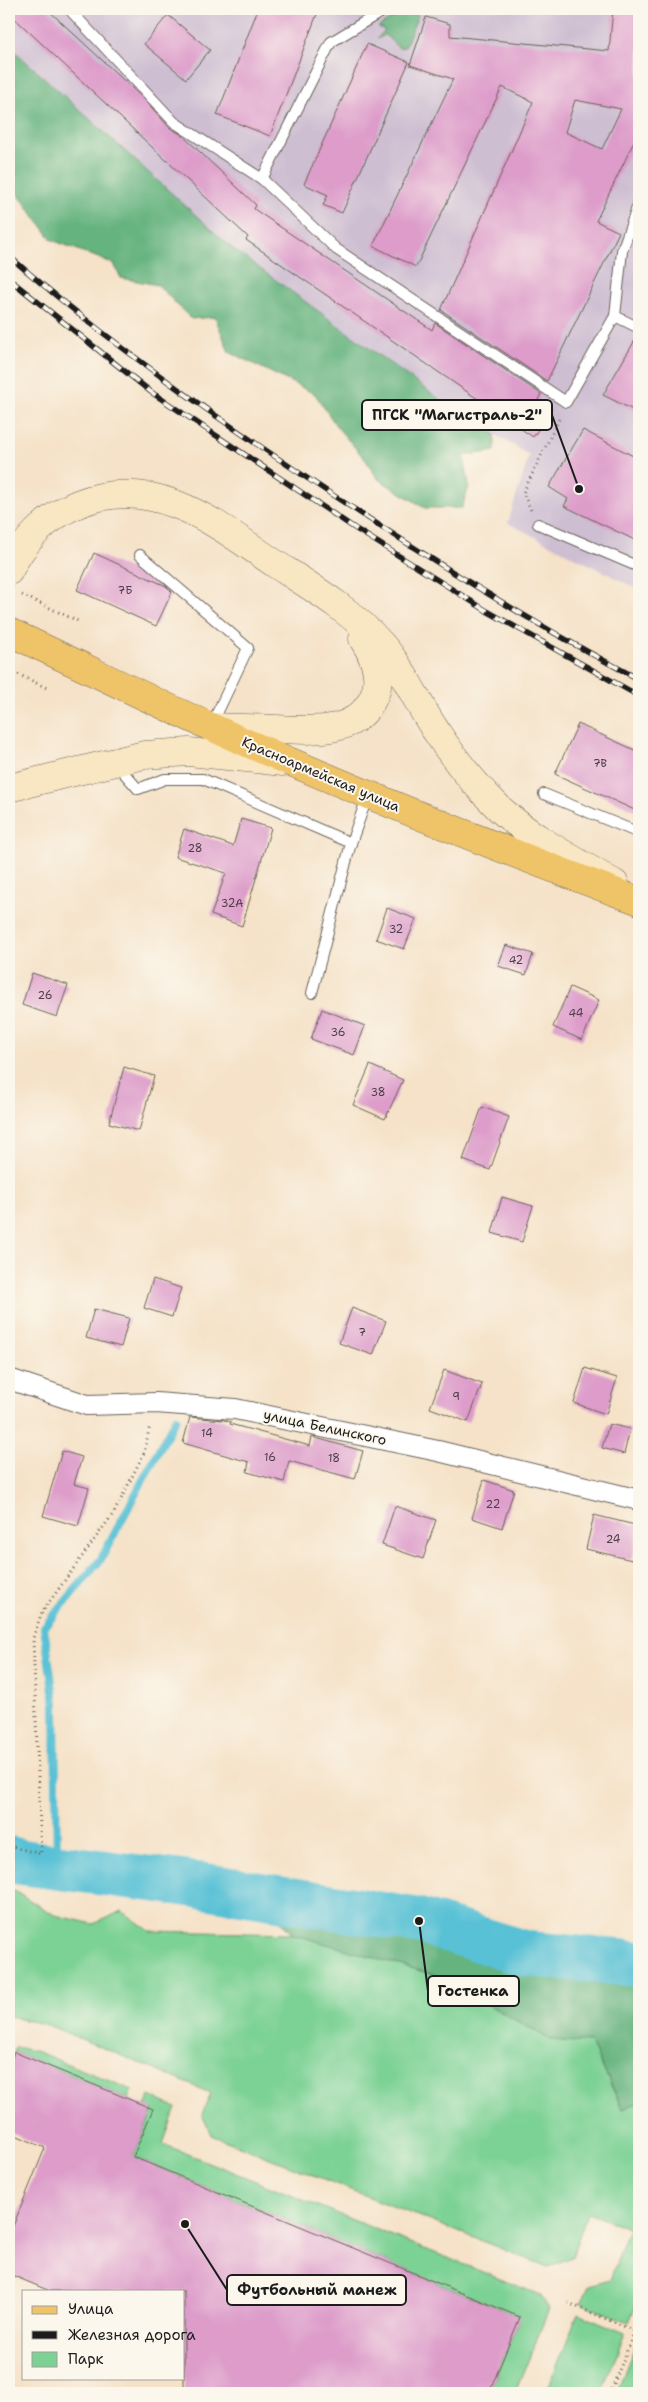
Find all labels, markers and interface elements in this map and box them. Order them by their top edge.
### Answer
callout: ПГСК "Магистраль-2" [362,400,552,430]
text: ПГСК "Магистраль-2" [372,405,542,425]
house number: 7Б [118,583,132,598]
street label: Красноармейская улица [239,732,403,816]
house number: 7В [593,756,608,771]
house number: 28 [187,841,203,856]
house number: 32А [221,896,243,911]
house number: 32 [389,922,403,937]
house number: 42 [509,953,523,968]
house number: 26 [38,988,52,1003]
house number: 44 [568,1006,584,1021]
house number: 36 [330,1025,346,1040]
house number: 38 [370,1085,386,1100]
house number: 7 [358,1325,366,1340]
house number: 9 [452,1389,460,1404]
street label: улица Белинского [262,1405,388,1449]
house number: 14 [201,1426,213,1441]
house number: 16 [264,1450,276,1465]
house number: 18 [328,1451,340,1466]
house number: 22 [486,1497,500,1512]
house number: 24 [606,1532,621,1547]
callout: Гостенка [428,1976,519,2006]
text: Гостенка [438,1981,509,2001]
callout: Футбольный манеж [227,2275,406,2305]
text: Футбольный манеж [237,2280,397,2300]
legend [22,2290,185,2380]
text: Улица [68,2299,114,2319]
text: Железная дорога [68,2325,196,2345]
text: Парк [68,2349,104,2369]

